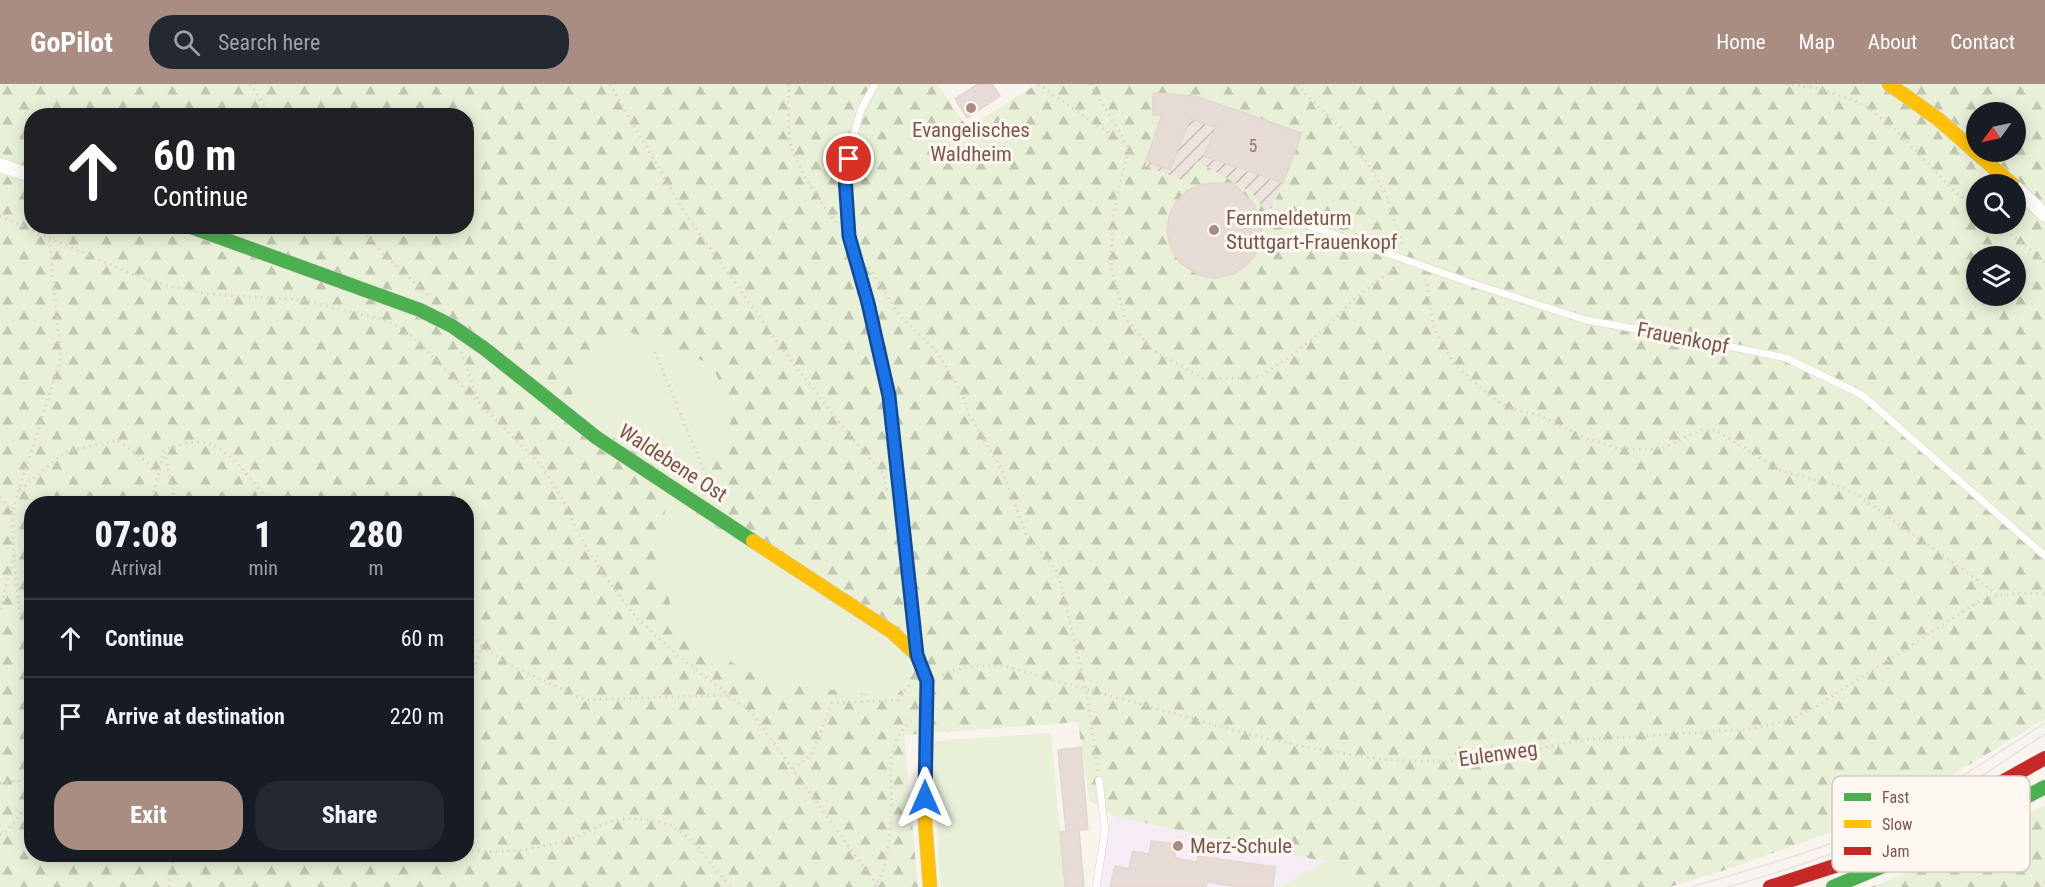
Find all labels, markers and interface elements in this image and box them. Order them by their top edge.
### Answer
search box [149,15,569,69]
text: GoPilot [30,26,113,59]
icon: search [170,26,203,59]
text: Search here [218,30,320,55]
text: Home [1716,30,1766,54]
text: Map [1799,30,1835,54]
text: About [1868,30,1917,54]
text: Contact [1950,30,2015,54]
marker: Evangelisches Waldheim [964,101,978,115]
north arrow [1966,102,2026,162]
map controls [1966,102,2026,306]
place label: Evangelisches Waldheim [912,118,1030,166]
text: 60 m [153,131,236,180]
icon: ahead [54,132,132,210]
pin [823,133,874,184]
house number: 5 [1249,135,1258,156]
icon: arrive [832,142,865,175]
button: search [1966,174,2026,234]
text: Continue [153,181,248,213]
place label: Fernmeldeturm Stuttgart-Frauenkopf [1226,206,1398,254]
marker: Fernmeldeturm Stuttgart-Frauenkopf [1207,223,1221,237]
button: layers [1966,246,2026,306]
street label: Frauenkopf [1635,317,1731,359]
street label: Waldebene Ost [614,419,732,507]
text: 07:08 [95,514,178,556]
text: 1 [254,514,272,556]
text: 280 [348,514,403,556]
text: Arrival [111,556,162,580]
text: min [249,556,278,580]
text: m [368,556,383,580]
icon: ahead [54,622,87,655]
text: Continue [105,626,184,651]
text: 60 m [401,626,444,651]
icon: arrive [54,700,87,733]
text: Arrive at destination [105,704,285,729]
text: 220 m [390,704,444,729]
street label: Eulenweg [1457,737,1539,771]
position arrow [893,766,957,830]
legend [1832,776,2030,872]
button: Exit [54,781,243,850]
button: Share [255,781,444,850]
text: Fast [1882,788,1909,807]
text: Slow [1882,815,1912,834]
place label: Merz-Schule [1190,834,1292,858]
marker: Merz-Schule [1171,839,1185,853]
text: Jam [1882,842,1909,861]

